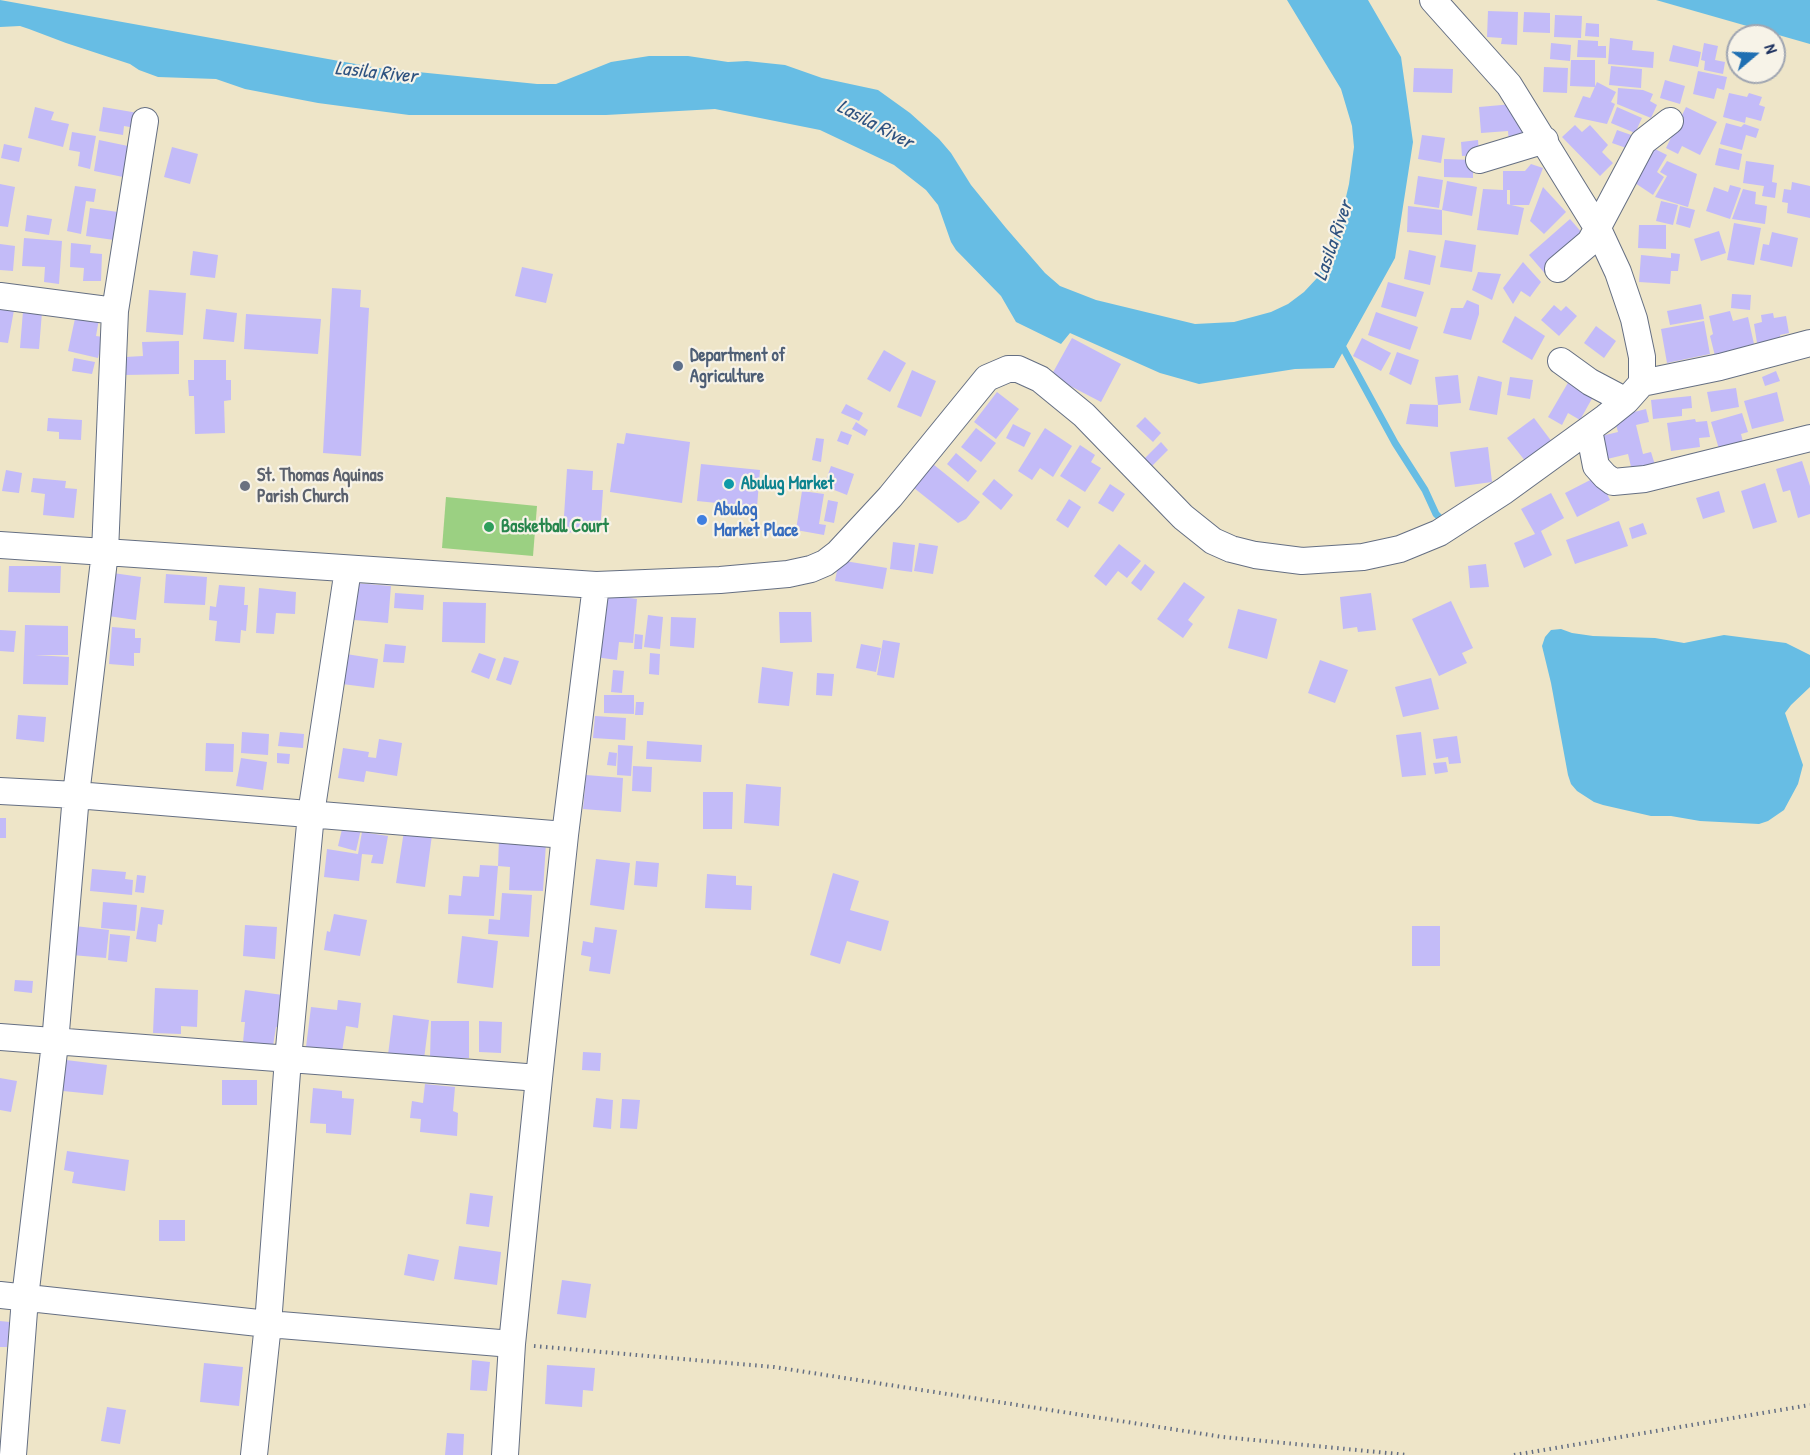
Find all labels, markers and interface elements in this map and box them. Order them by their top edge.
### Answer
north arrow [1726,24,1786,84]
text: N [1759,41,1783,56]
water label: Lasila River [334,57,418,89]
water label: Lasila River [833,95,917,155]
water label: Lasila River [1309,198,1359,284]
place label: Department of Agriculture [690,345,785,388]
marker: Department of Agriculture [671,359,685,373]
place label: St. Thomas Aquinas Parish Church [257,465,384,508]
place label: Abulug Market [741,473,834,495]
marker: Abulug Market [722,477,736,491]
marker: St. Thomas Aquinas Parish Church [238,479,252,493]
place label: Abulog Market Place [714,499,798,542]
marker: Abulog Market Place [695,513,709,527]
place label: Basketball Court [501,516,609,538]
marker: Basketball Court [482,520,496,534]

